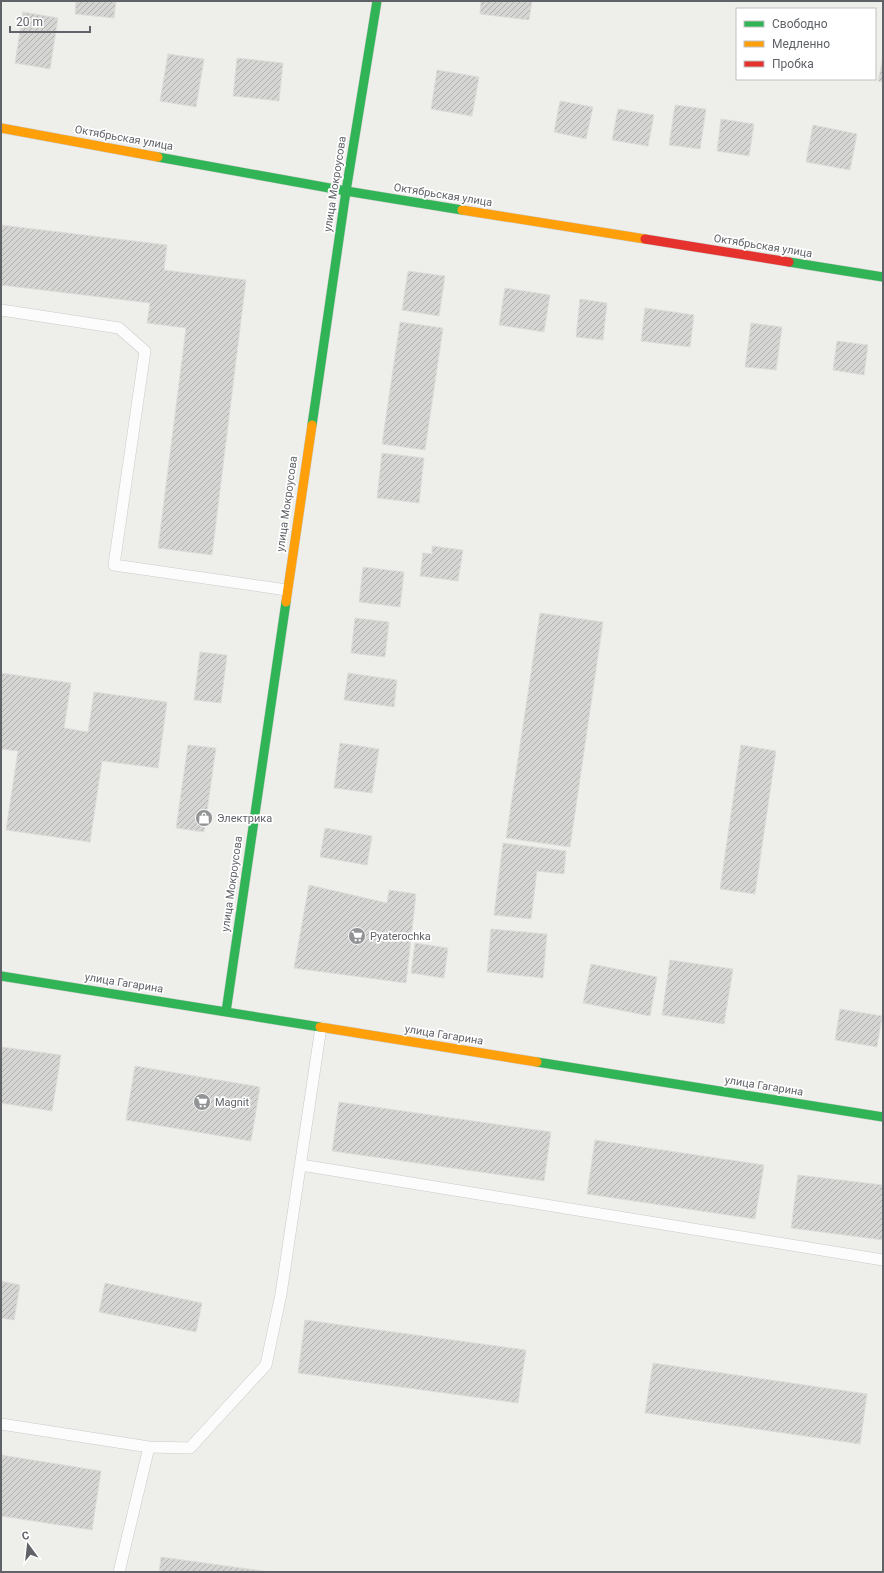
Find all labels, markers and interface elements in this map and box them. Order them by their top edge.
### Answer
scale bar [10,8,90,34]
legend [736,8,876,80]
text: 20 m [16,15,43,29]
text: Свободно [772,17,828,31]
text: Медленно [772,37,830,51]
text: Пробка [772,57,814,71]
street label: Октябрьская улица [74,123,174,153]
street label: улица Мокроусова [321,135,349,233]
street label: Октябрьская улица [393,181,493,209]
street label: Октябрьская улица [713,232,813,260]
street label: улица Мокроусова [274,455,300,553]
shop icon: Электрика [194,808,214,828]
place label: Электрика [217,812,272,825]
street label: улица Мокроусова [219,835,245,933]
supermarket icon: Pyaterochka [347,926,367,946]
place label: Pyaterochka [370,930,431,943]
street label: улица Гагарина [84,970,164,996]
street label: улица Гагарина [404,1022,484,1048]
street label: улица Гагарина [724,1073,804,1099]
supermarket icon: Magnit [192,1092,212,1112]
place label: Magnit [215,1096,250,1109]
north arrow [8,1525,48,1565]
text: С [20,1529,31,1543]

